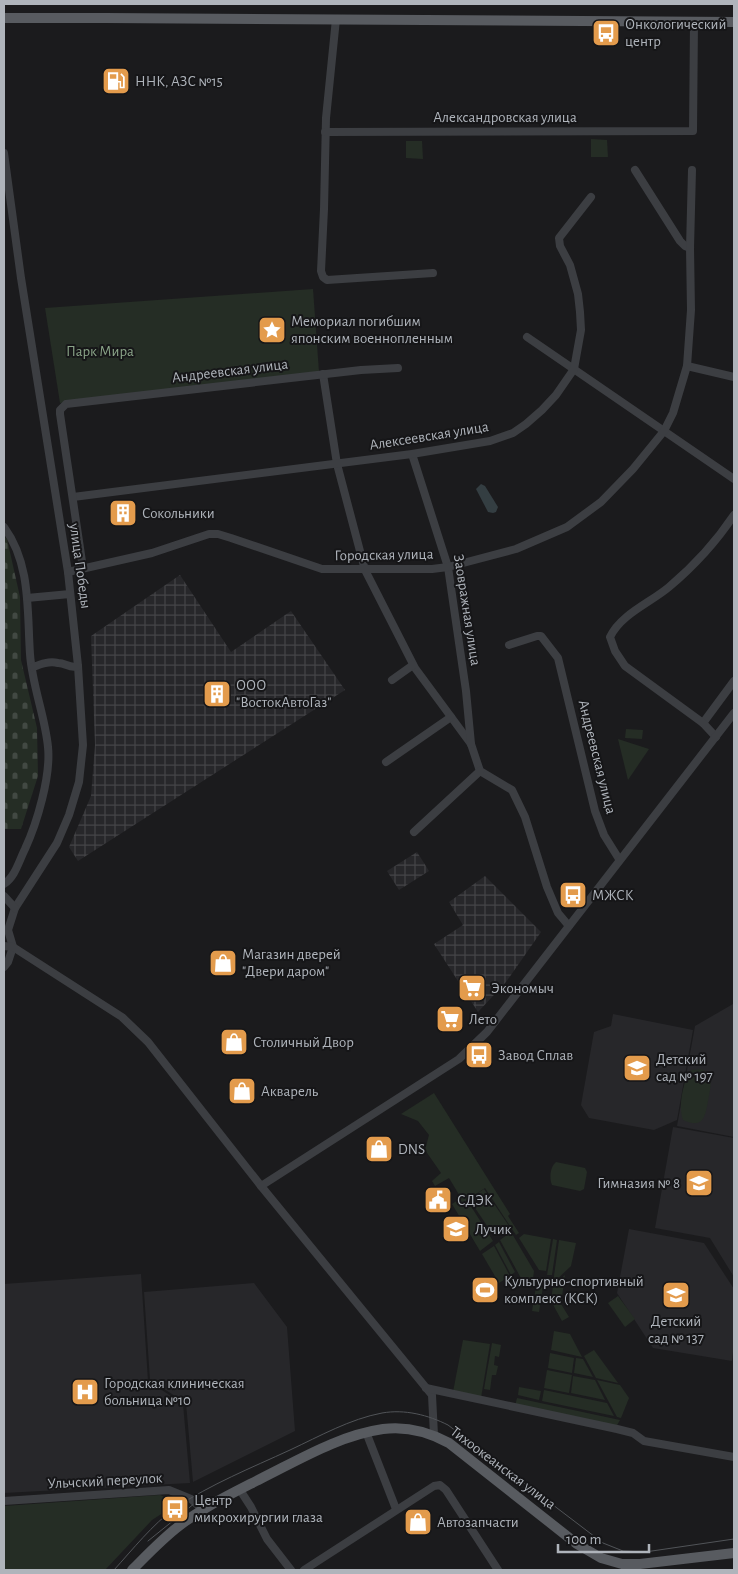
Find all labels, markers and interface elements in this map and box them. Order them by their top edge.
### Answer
place label: Онкологический центр [625,17,726,49]
bus stop icon: Онкологический центр [591,18,621,48]
fuel station icon: ННК, АЗС №15 [101,66,131,96]
place label: ННК, АЗС №15 [135,74,223,89]
street label: Александровская улица [433,110,577,125]
place label: Мемориал погибшим японским военнопленным [291,314,453,346]
place icon: Мемориал погибшим японским военнопленным [257,315,287,345]
park label: Парк Мира [66,344,134,359]
street label: Андреевская улица [171,356,289,386]
street label: Алексеевская улица [368,419,490,453]
building icon: Сокольники [108,498,138,528]
place label: Сокольники [142,506,215,521]
street label: улица Победы [66,521,93,610]
street label: Городская улица [334,547,434,563]
street label: Заовражная улица [451,553,483,667]
place label: ООО "ВостокАвтоГаз" [236,678,331,710]
building icon: ООО "ВостокАвтоГаз" [202,679,232,709]
street label: Андреевская улица [576,698,618,816]
bus stop icon: МЖСК [558,880,588,910]
place label: МЖСК [592,888,634,903]
place label: Магазин дверей "Двери даром" [242,947,341,979]
shop icon: Магазин дверей "Двери даром" [208,948,238,978]
supermarket icon: Экономыч [457,973,487,1003]
place label: Экономыч [491,981,554,996]
supermarket icon: Лето [435,1004,465,1034]
place label: Лето [469,1012,497,1027]
shop icon: Столичный Двор [219,1027,249,1057]
place label: Столичный Двор [253,1035,354,1050]
bus stop icon: Завод Сплав [464,1040,494,1070]
place label: Завод Сплав [498,1048,573,1063]
place label: Детский сад № 197 [656,1052,713,1084]
school or university icon: Детский сад № 197 [622,1053,652,1083]
shop icon: Акварель [227,1076,257,1106]
place label: Акварель [261,1084,319,1099]
shop icon: DNS [364,1134,394,1164]
place label: DNS [398,1142,425,1157]
school or university icon: Гимназия № 8 [684,1168,714,1198]
place label: Гимназия № 8 [597,1176,680,1191]
public building icon: СДЭК [423,1185,453,1215]
place label: СДЭК [457,1193,493,1208]
school or university icon: Лучик [441,1214,471,1244]
place label: Лучик [475,1222,511,1237]
place label: Культурно-спортивный комплекс (КСК) [504,1274,644,1306]
sports icon: Культурно-спортивный комплекс (КСК) [470,1275,500,1305]
school or university icon: Детский сад № 137 [661,1280,691,1310]
place label: Детский сад № 137 [648,1314,704,1346]
place label: Городская клиническая больница №10 [104,1376,245,1408]
hospital icon: Городская клиническая больница №10 [70,1377,100,1407]
street label: Тихоокеанская улица [448,1424,559,1512]
street label: Ульчский переулок [47,1470,163,1492]
place label: Центр микрохирургии глаза [194,1493,323,1525]
bus stop icon: Центр микрохирургии глаза [160,1494,190,1524]
shop icon: Автозапчасти [403,1507,433,1537]
place label: Автозапчасти [437,1515,519,1530]
scale bar [558,1522,649,1554]
text: 100 m [566,1532,601,1547]

